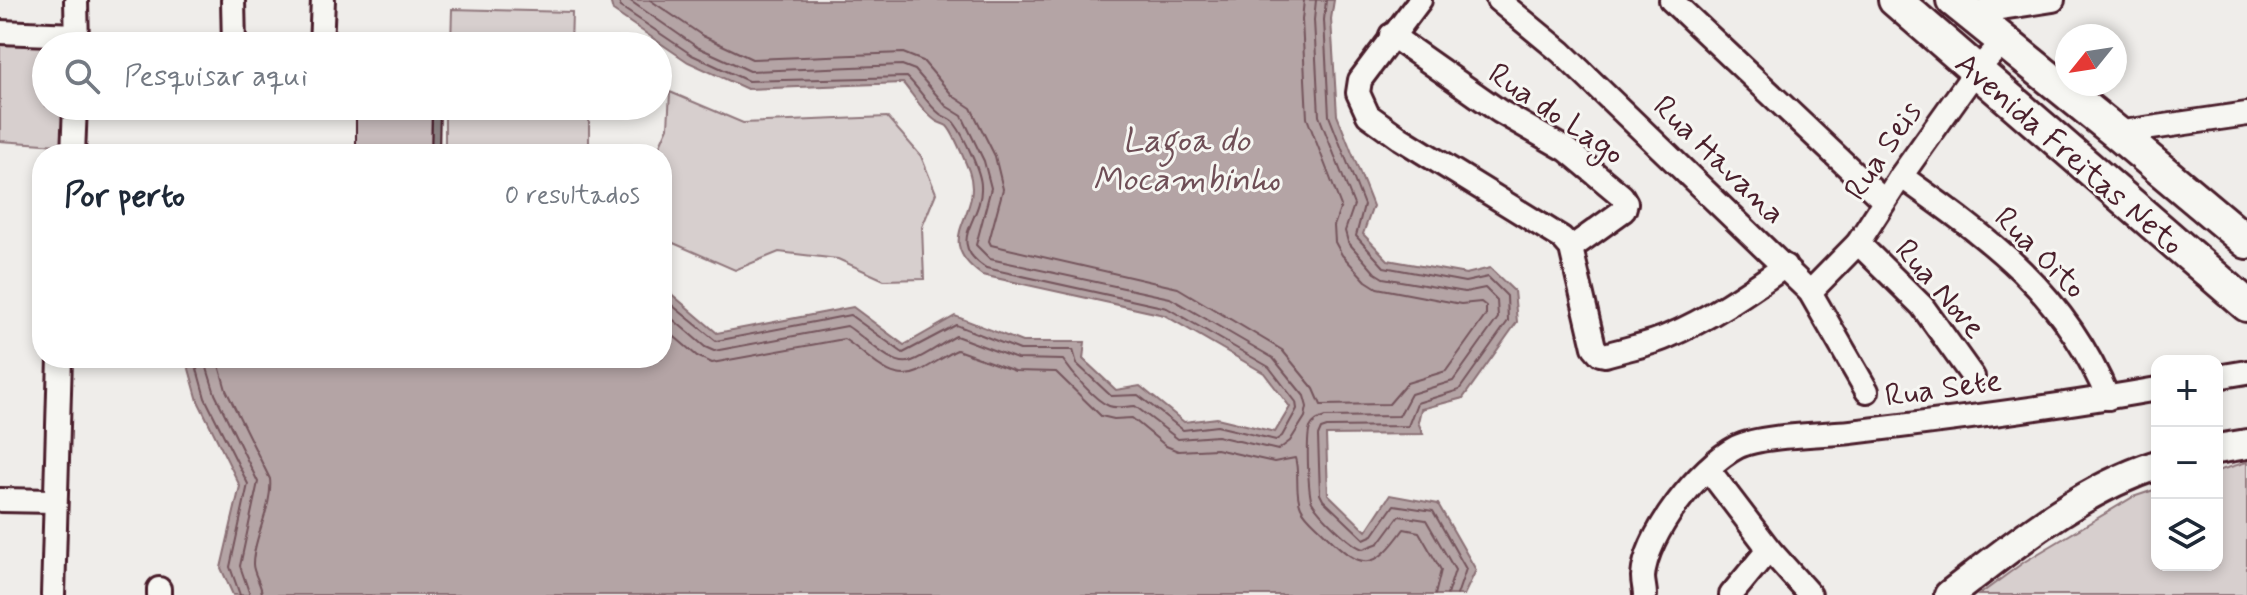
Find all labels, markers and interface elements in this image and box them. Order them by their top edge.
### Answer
north arrow [2055,24,2127,96]
search box [32,32,672,120]
street label: Avenida Freitas Neto [1945,44,2192,265]
icon: search [60,54,104,98]
street label: Rua do Lago [1478,54,1632,177]
text: Pesquisar aqui [124,57,308,96]
street label: Rua Havana [1643,87,1794,234]
street label: Rua Seis [1835,93,1932,209]
water label: Lagoa do Mocambinho [1093,119,1280,203]
text: Por perto [64,174,185,219]
text: 0 resultados [505,179,640,213]
street label: Rua Oito [1984,198,2095,309]
street label: Rua Nove [1884,230,1995,348]
map controls [2151,355,2223,571]
button: + [2151,355,2223,427]
street label: Rua Sete [1882,360,2004,418]
button: − [2151,427,2223,499]
button: layers [2151,499,2223,571]

